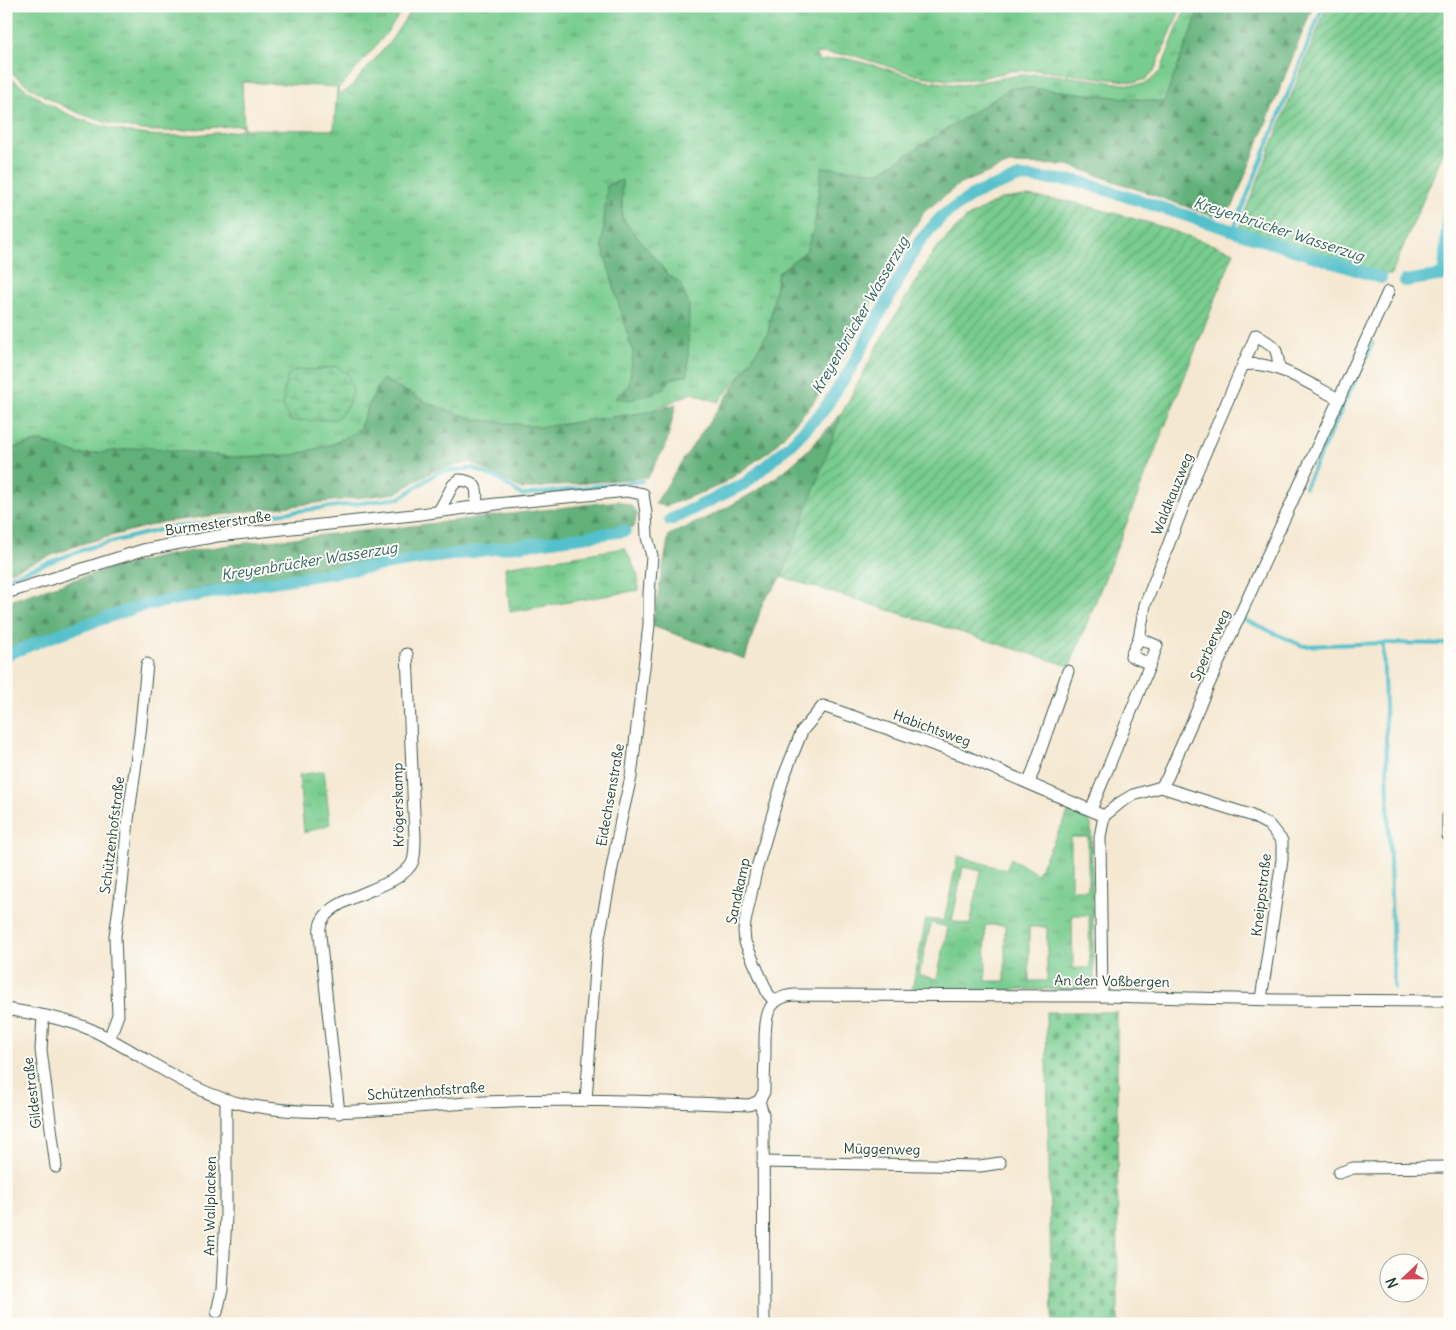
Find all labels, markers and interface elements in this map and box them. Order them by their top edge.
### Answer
water label: Kreyenbrücker Wasserzug [1191,192,1368,266]
water label: Kreyenbrücker Wasserzug [807,232,914,397]
street label: Waldkauzweg [1147,450,1197,538]
street label: Burmesterstraße [164,507,272,539]
water label: Kreyenbrücker Wasserzug [220,537,400,584]
street label: Sperberweg [1186,606,1234,684]
street label: Habichtsweg [891,706,973,750]
street label: Eidechsenstraße [592,742,628,848]
street label: Krögerskamp [388,762,408,848]
street label: Schützenhofstraße [96,775,128,895]
street label: Kneippstraße [1247,853,1275,937]
street label: Sandkamp [722,856,754,926]
street label: An den Voßbergen [1054,971,1170,991]
street label: Gildestraße [19,1056,45,1130]
street label: Schützenhofstraße [366,1078,486,1104]
street label: Müggenweg [843,1139,921,1159]
street label: Am Wallplacken [200,1156,220,1256]
north arrow [1378,1252,1428,1302]
text: N [1382,1275,1402,1291]

